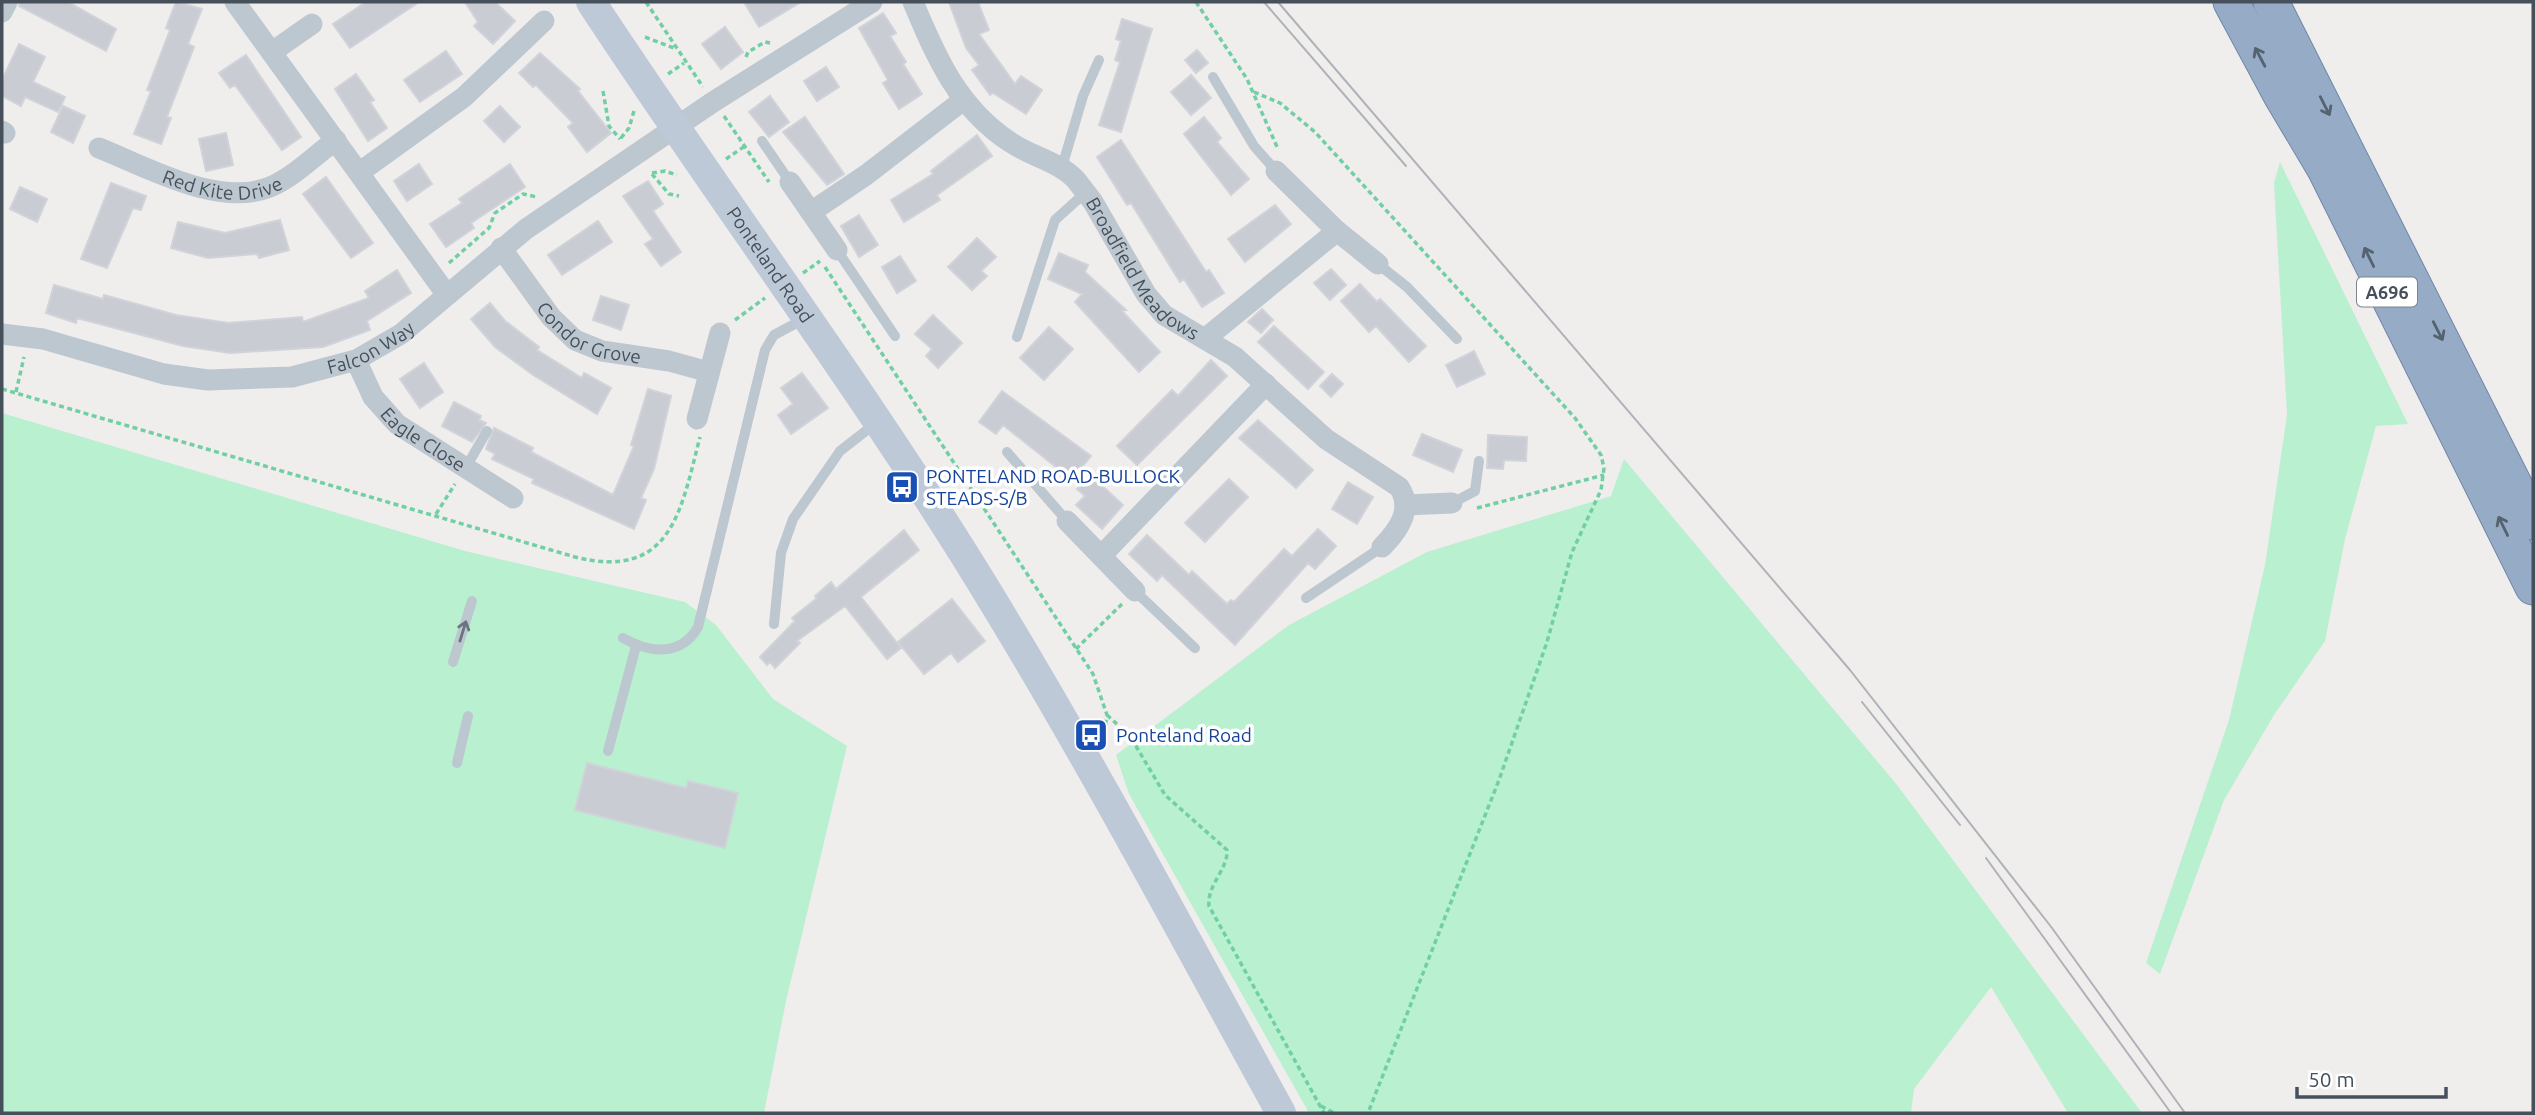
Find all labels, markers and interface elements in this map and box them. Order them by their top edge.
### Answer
one-way arrow [2253,47,2267,68]
one-way arrow [2318,95,2332,116]
street label: Red Kite Drive [160,165,286,204]
street label: Broadfield Meadows [1082,193,1203,344]
street label: Ponteland Road [722,202,818,327]
one-way arrow [2362,247,2375,268]
road number: A696 [2357,278,2417,306]
street label: Condor Grove [533,297,643,368]
street label: Falcon Way [325,317,419,378]
one-way arrow [2432,320,2446,341]
street label: Eagle Close [376,403,470,476]
place label: PONTELAND ROAD-BULLOCK STEADS-S/B [926,465,1181,509]
bus stop icon: PONTELAND ROAD-BULLOCK STEADS-S/B [883,468,921,506]
one-way arrow [2495,516,2509,537]
one-way arrow [457,621,470,643]
bus stop icon: Ponteland Road [1072,716,1110,754]
place label: Ponteland Road [1116,724,1252,746]
scale bar [2297,1056,2446,1100]
text: 50 m [2308,1067,2355,1091]

